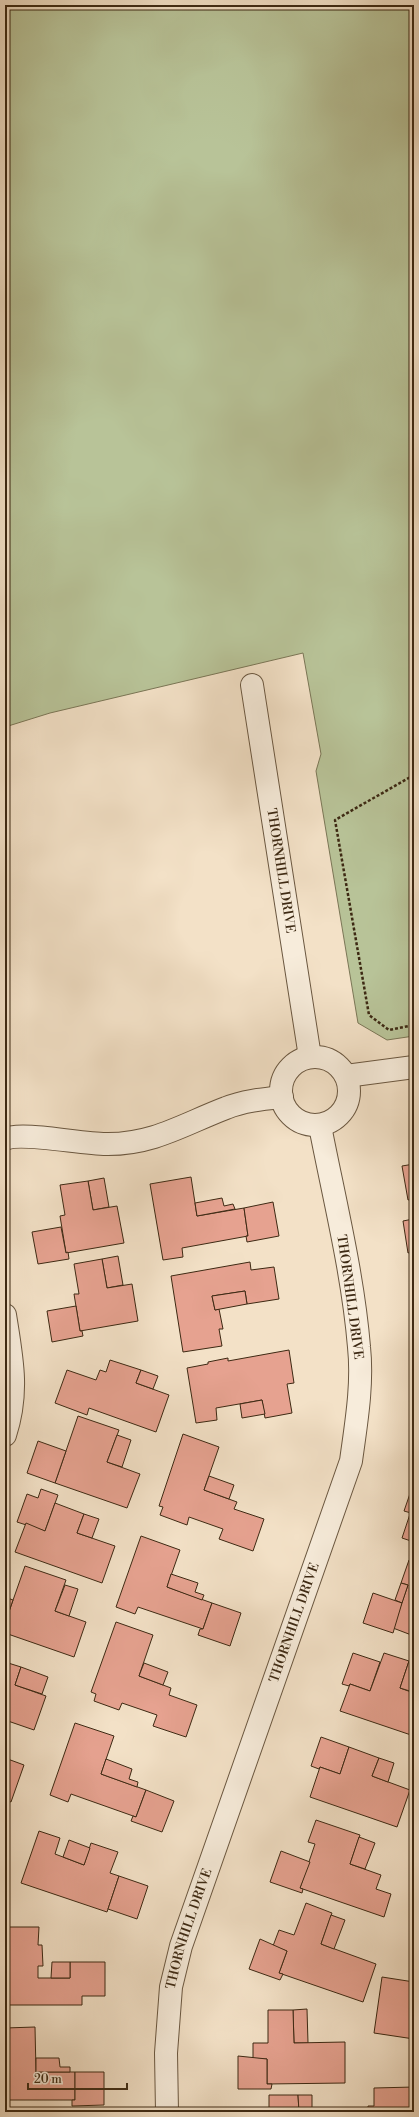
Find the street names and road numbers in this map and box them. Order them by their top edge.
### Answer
street label: THORNHILL DRIVE [263,807,299,934]
street label: THORNHILL DRIVE [333,1234,367,1360]
street label: THORNHILL DRIVE [266,1561,323,1685]
street label: THORNHILL DRIVE [163,1866,216,1991]

